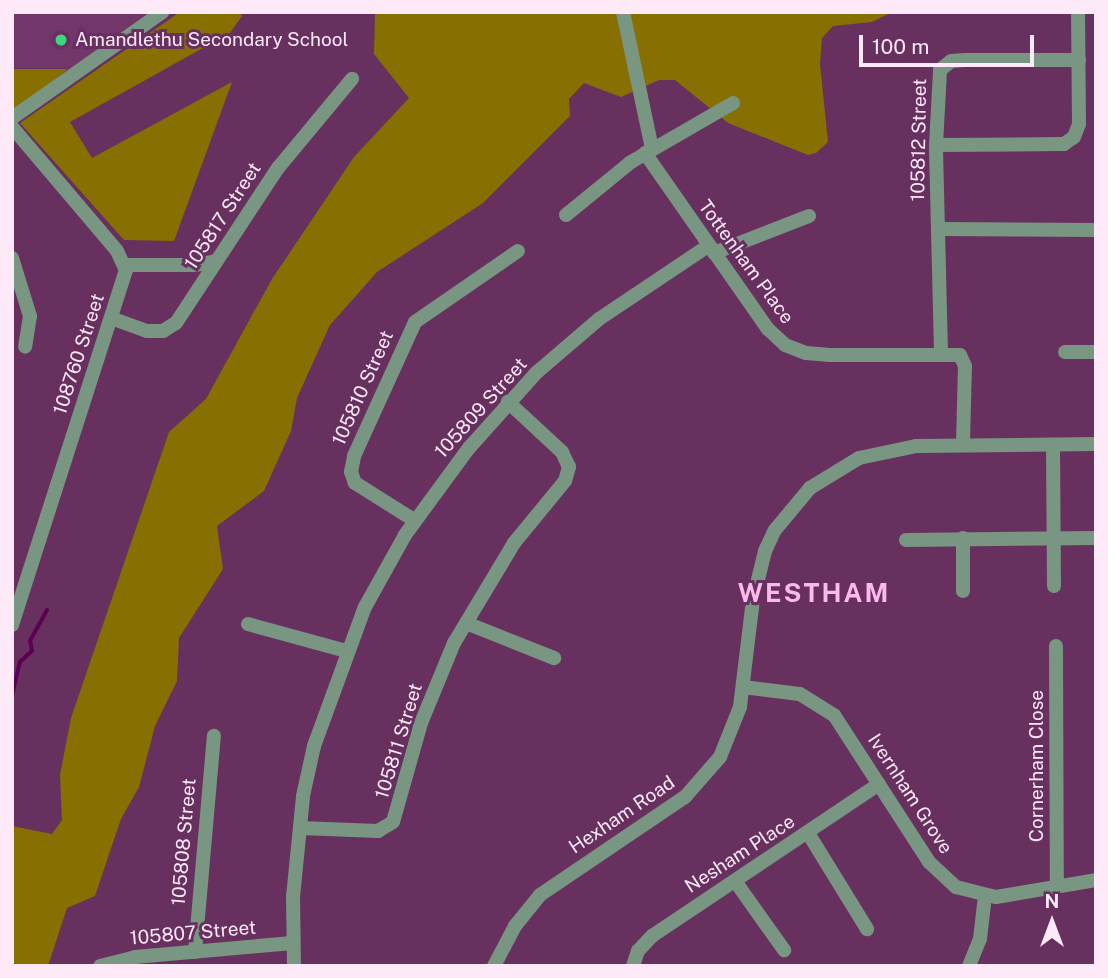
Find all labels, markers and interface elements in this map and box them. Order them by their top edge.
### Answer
scale bar [863,21,1038,65]
place label: Amandlethu Secondary School [75,29,348,51]
marker: Amandlethu Secondary School [53,32,69,48]
text: 100 m [872,34,929,59]
street label: 105812 Street [907,78,931,202]
street label: 105817 Street [180,158,266,274]
street label: Tottenham Place [693,196,799,328]
street label: 108760 Street [49,291,109,417]
street label: 105810 Street [328,327,398,449]
street label: 105809 Street [430,353,532,463]
district label: WESTHAM [739,577,889,609]
street label: 105811 Street [371,681,427,801]
street label: Cornerham Close [1026,690,1048,842]
street label: Ivernham Grove [863,730,957,858]
street label: Hexham Road [565,771,679,859]
street label: 105808 Street [167,777,201,907]
street label: Nesham Place [681,810,799,898]
north arrow [1017,887,1087,957]
text: N [1045,890,1059,912]
street label: 105807 Street [129,916,257,950]

